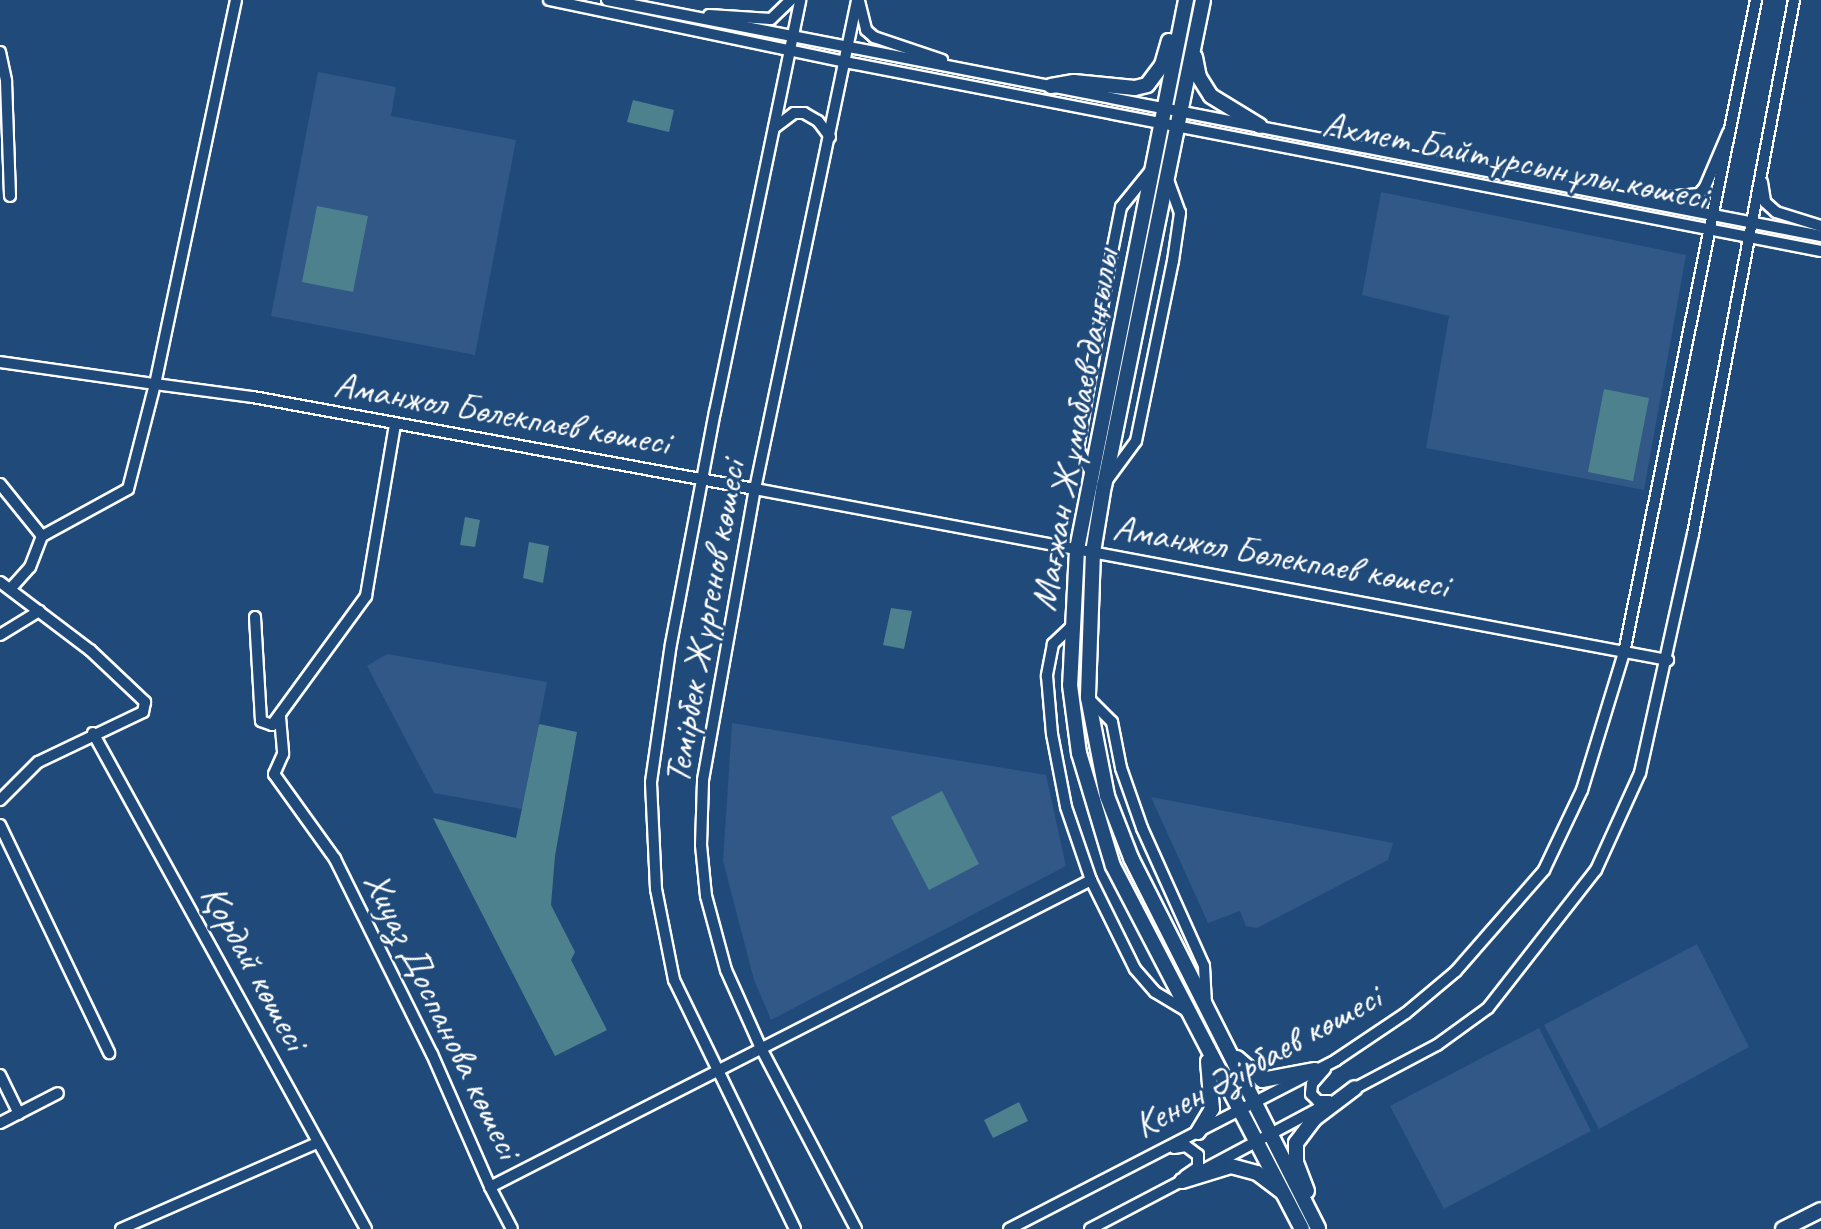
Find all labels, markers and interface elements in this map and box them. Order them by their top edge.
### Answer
street label: Ахмет Байтұрсынұлы көшесі [1319,100,1711,220]
street label: Мағжан Жұмабаев даңғылы [1020,246,1128,614]
street label: Аманжол Бөлекпаев көшесі [331,361,673,465]
street label: Темірбек Жүргенов көшесі [653,457,755,787]
street label: Аманжол Бөлекпаев көшесі [1110,504,1452,608]
street label: Хиуаз Доспанова көшесі [353,863,533,1167]
street label: Қордай көшесі [191,876,319,1058]
street label: Кенен Әзірбаев көшесі [1125,974,1389,1148]

